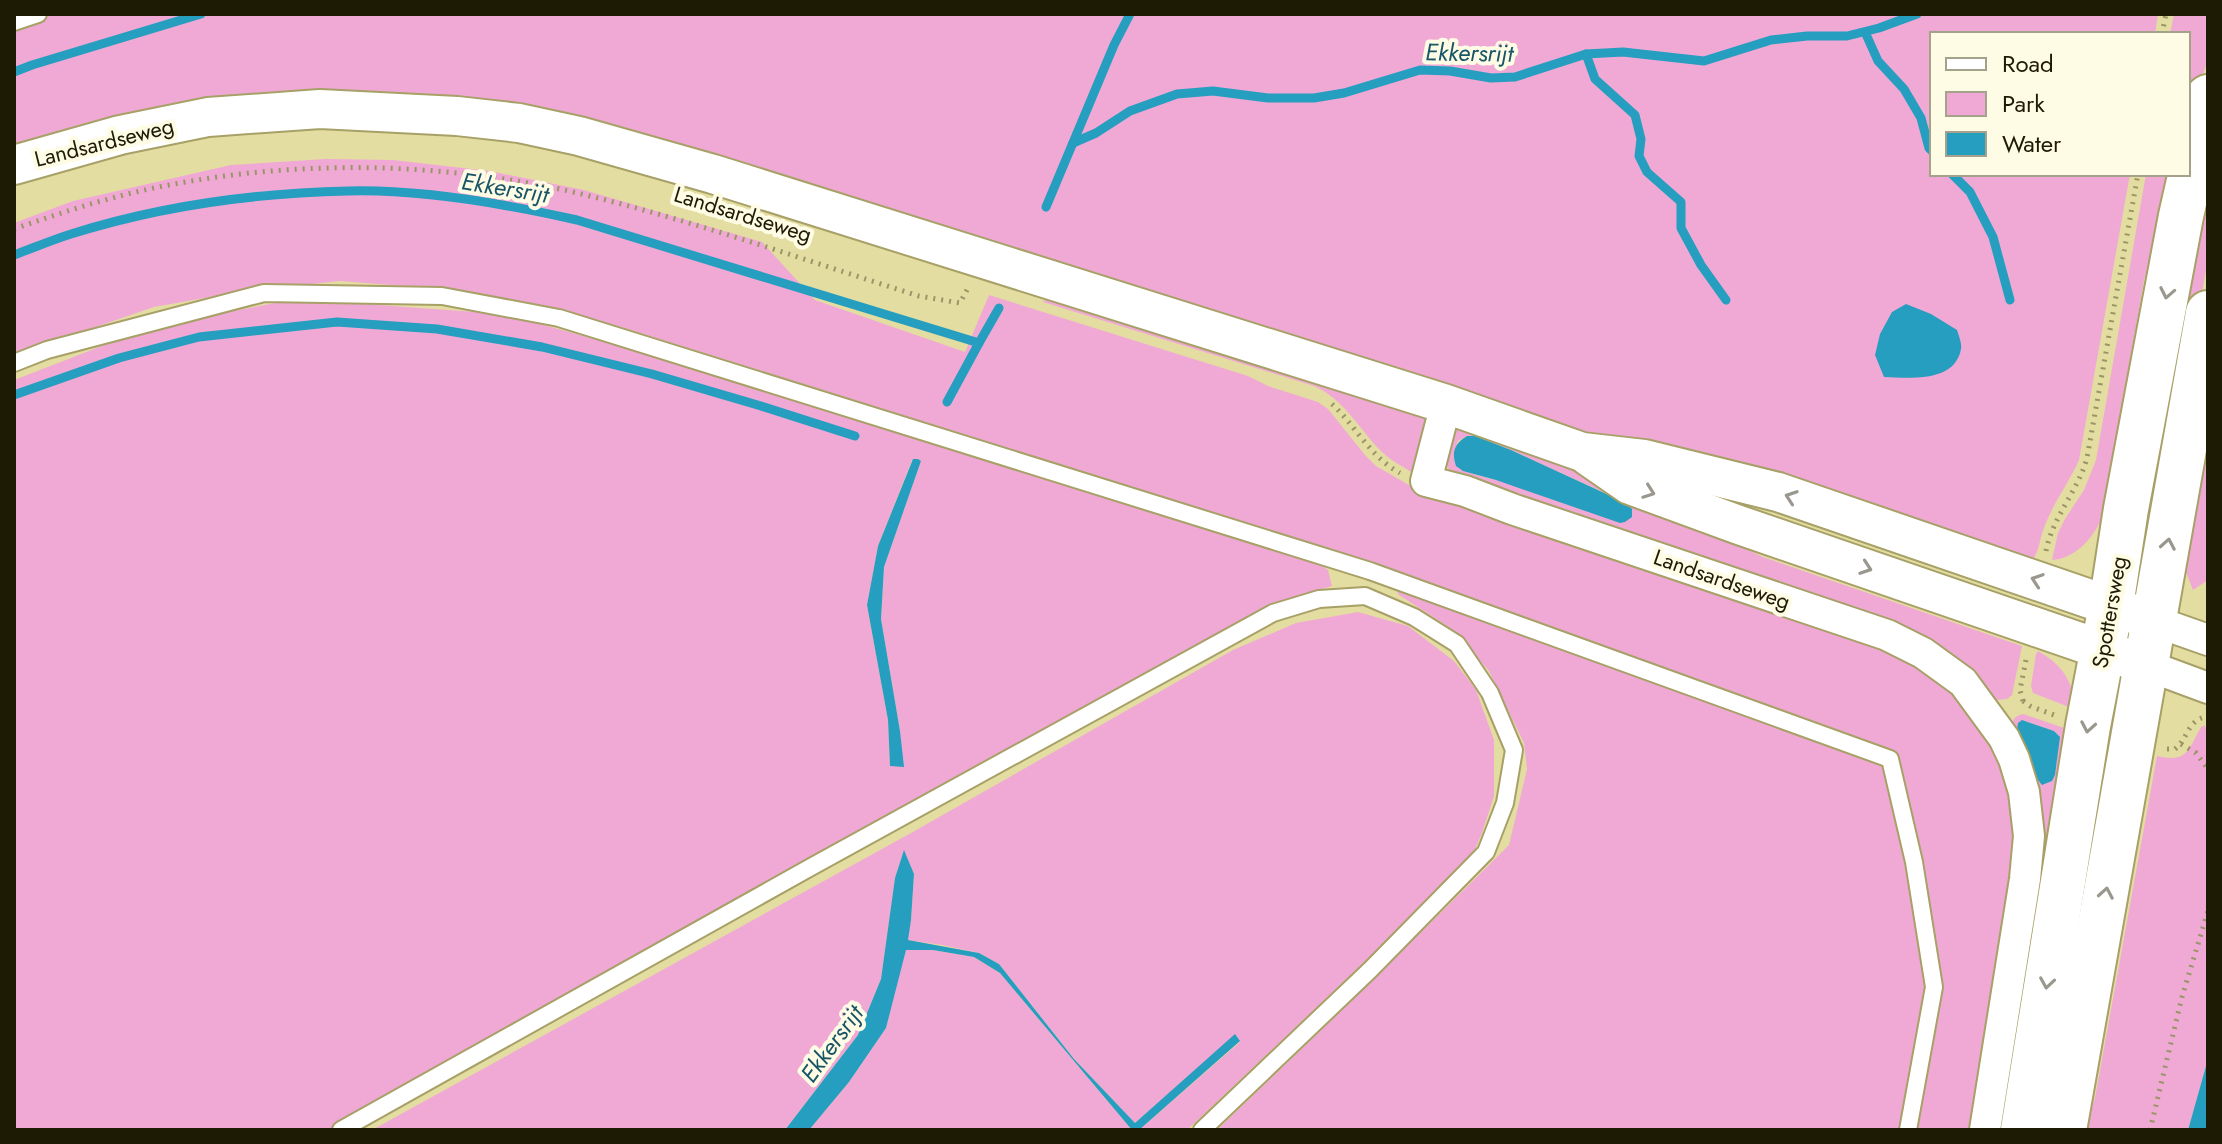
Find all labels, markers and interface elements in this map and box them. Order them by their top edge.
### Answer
legend [1930,32,2190,176]
water label: Ekkersrijt [1425,34,1515,71]
text: Road [2002,46,2054,81]
text: Park [2002,86,2045,121]
street label: Landsardseweg [31,109,177,175]
text: Water [2002,126,2062,161]
water label: Ekkersrijt [459,163,553,212]
street label: Landsardseweg [670,178,816,250]
one-way arrow [2159,286,2176,299]
one-way arrow [1641,482,1655,499]
one-way arrow [1785,490,1799,506]
one-way arrow [2158,538,2175,551]
street label: Landsardseweg [1649,541,1795,617]
street label: Spottersweg [2083,553,2135,671]
one-way arrow [1858,559,1872,575]
one-way arrow [2031,574,2045,590]
one-way arrow [2081,720,2098,734]
one-way arrow [2096,886,2113,900]
one-way arrow [2039,977,2056,990]
water label: Ekkersrijt [792,997,872,1090]

